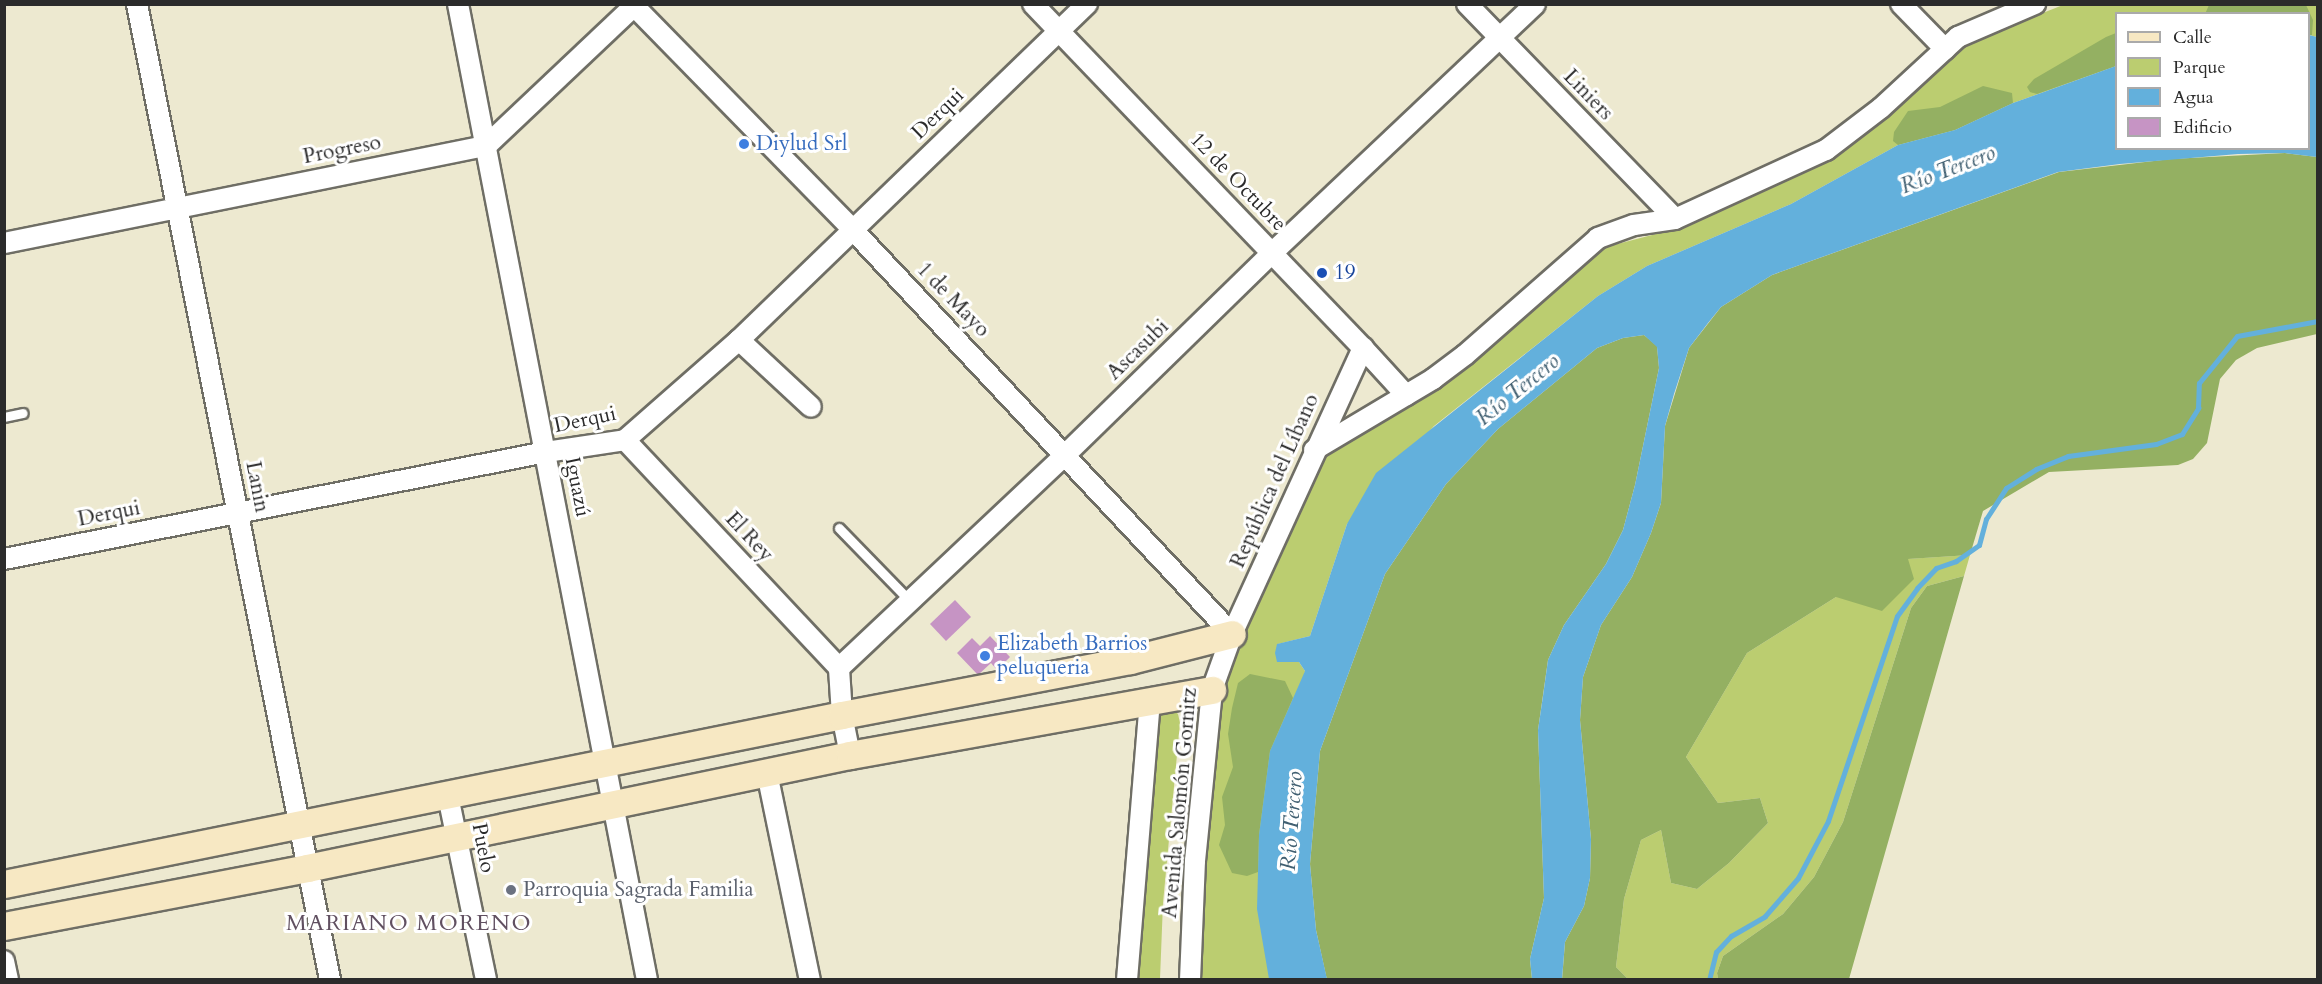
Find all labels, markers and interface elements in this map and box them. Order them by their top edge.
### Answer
legend [2115,12,2310,150]
text: Calle [2173,25,2212,50]
text: Parque [2173,55,2226,80]
street label: Liniers [1558,64,1618,126]
street label: Derqui [907,83,969,145]
text: Agua [2173,85,2214,110]
text: Edificio [2173,115,2232,140]
street label: 12 de Octubre [1185,127,1291,237]
street label: Progreso [301,130,383,170]
place label: Diylud Srl [756,131,847,157]
marker: Diylud Srl [737,137,751,151]
water label: Río Tercero [1897,140,1999,200]
street label: 1 de Mayo [911,257,995,343]
place label: 19 [1334,260,1356,286]
marker: 19 [1315,266,1329,280]
street label: Ascasubi [1102,314,1174,386]
water label: Río Tercero [1471,348,1565,432]
street label: República del Líbano [1225,390,1325,572]
street label: Derqui [552,401,618,439]
street label: Iguazú [559,455,595,519]
street label: Lanin [240,459,274,515]
street label: Derqui [76,496,142,532]
street label: El Rey [720,507,778,567]
place label: Elizabeth Barrios peluqueria [997,631,1147,681]
marker: Elizabeth Barrios peluqueria [978,649,992,663]
street label: Avenida Salomón Gornitz [1157,687,1203,919]
water label: Río Tercero [1275,771,1309,871]
street label: Puelo [466,821,500,875]
place label: Parroquia Sagrada Familia [523,877,754,903]
marker: Parroquia Sagrada Familia [504,883,518,897]
district label: MARIANO MORENO [286,911,532,937]

